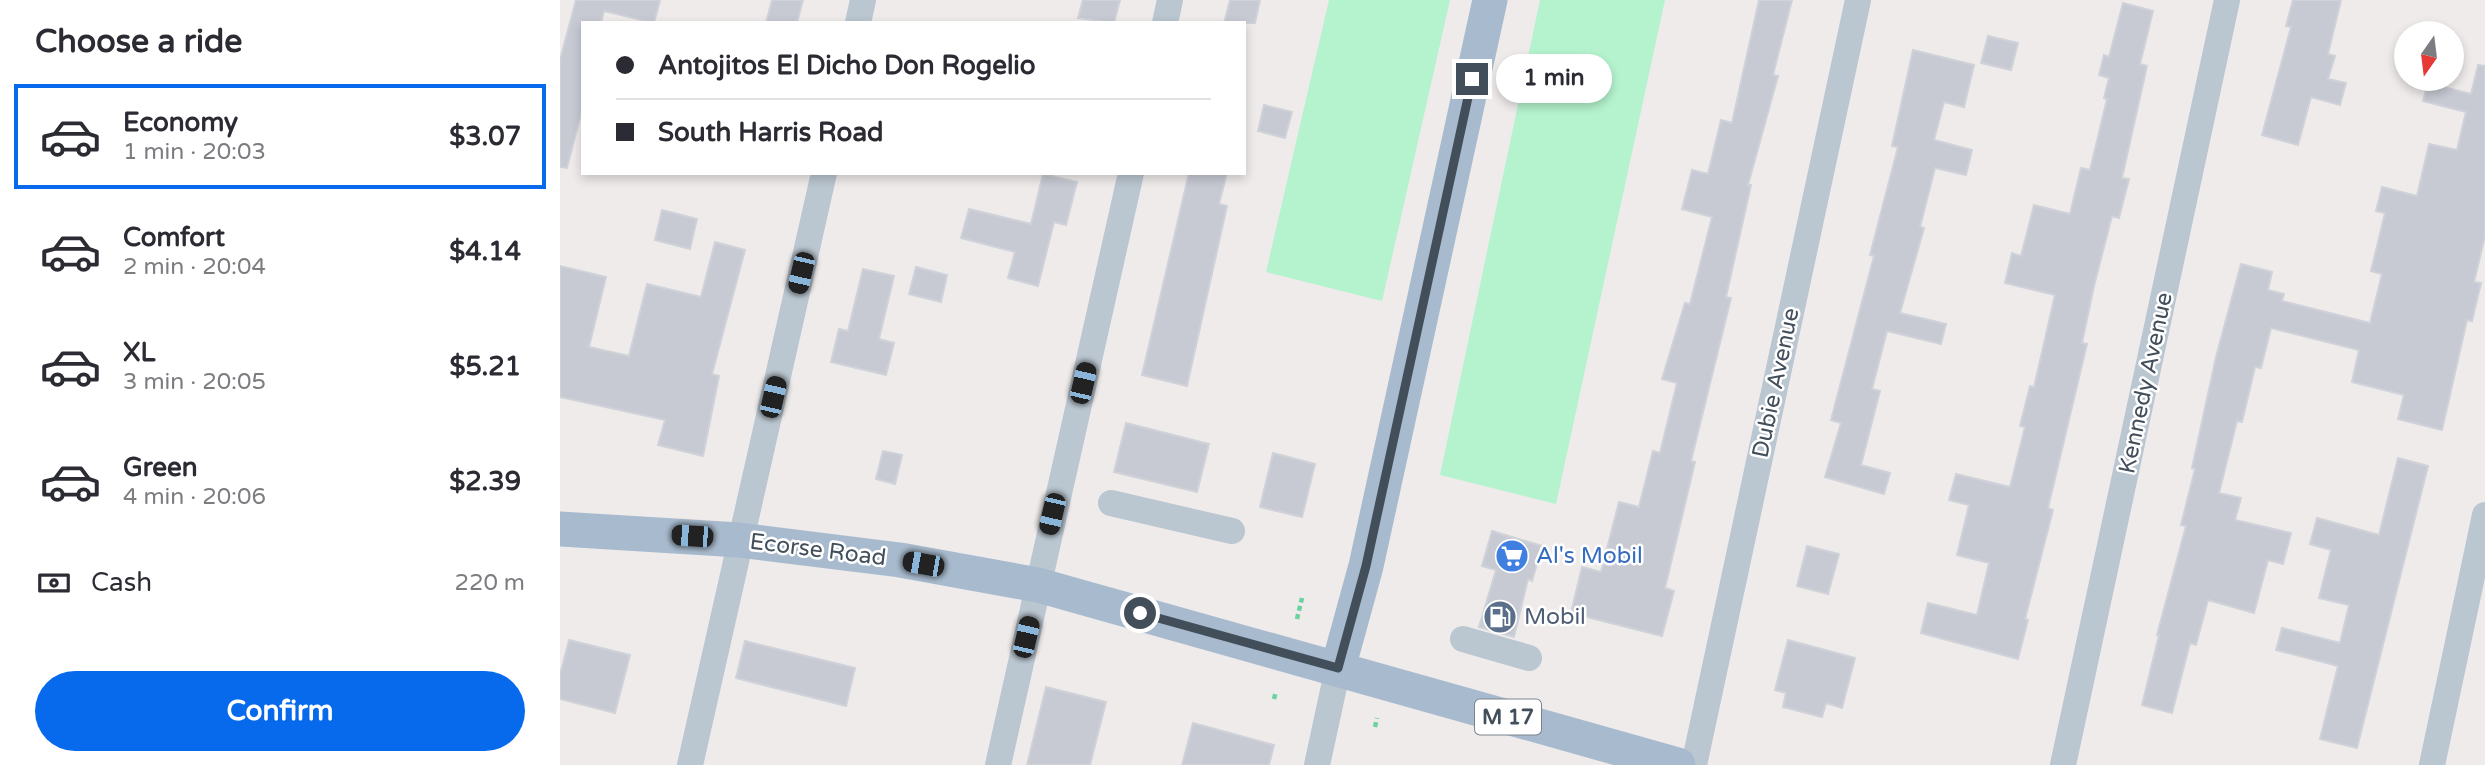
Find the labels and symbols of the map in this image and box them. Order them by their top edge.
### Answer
north arrow [2394,21,2464,91]
callout: 1 min [1496,55,1612,104]
route end [1456,63,1488,95]
car [787,250,816,296]
street label: Kennedy Avenue [2113,290,2179,476]
street label: Dubie Avenue [1746,305,1806,461]
car [1069,360,1098,406]
car [759,374,788,420]
car [1038,491,1067,537]
car [671,524,714,548]
street label: Ecorse Road [748,528,888,572]
supermarket icon: Al's Mobil [1493,537,1531,575]
place label: Al's Mobil [1536,542,1643,570]
car [901,550,946,578]
route start [1124,597,1156,629]
fuel station icon: Mobil [1481,598,1519,636]
place label: Mobil [1524,603,1586,631]
car [1012,614,1041,660]
road number: M 17 [1475,700,1541,734]

